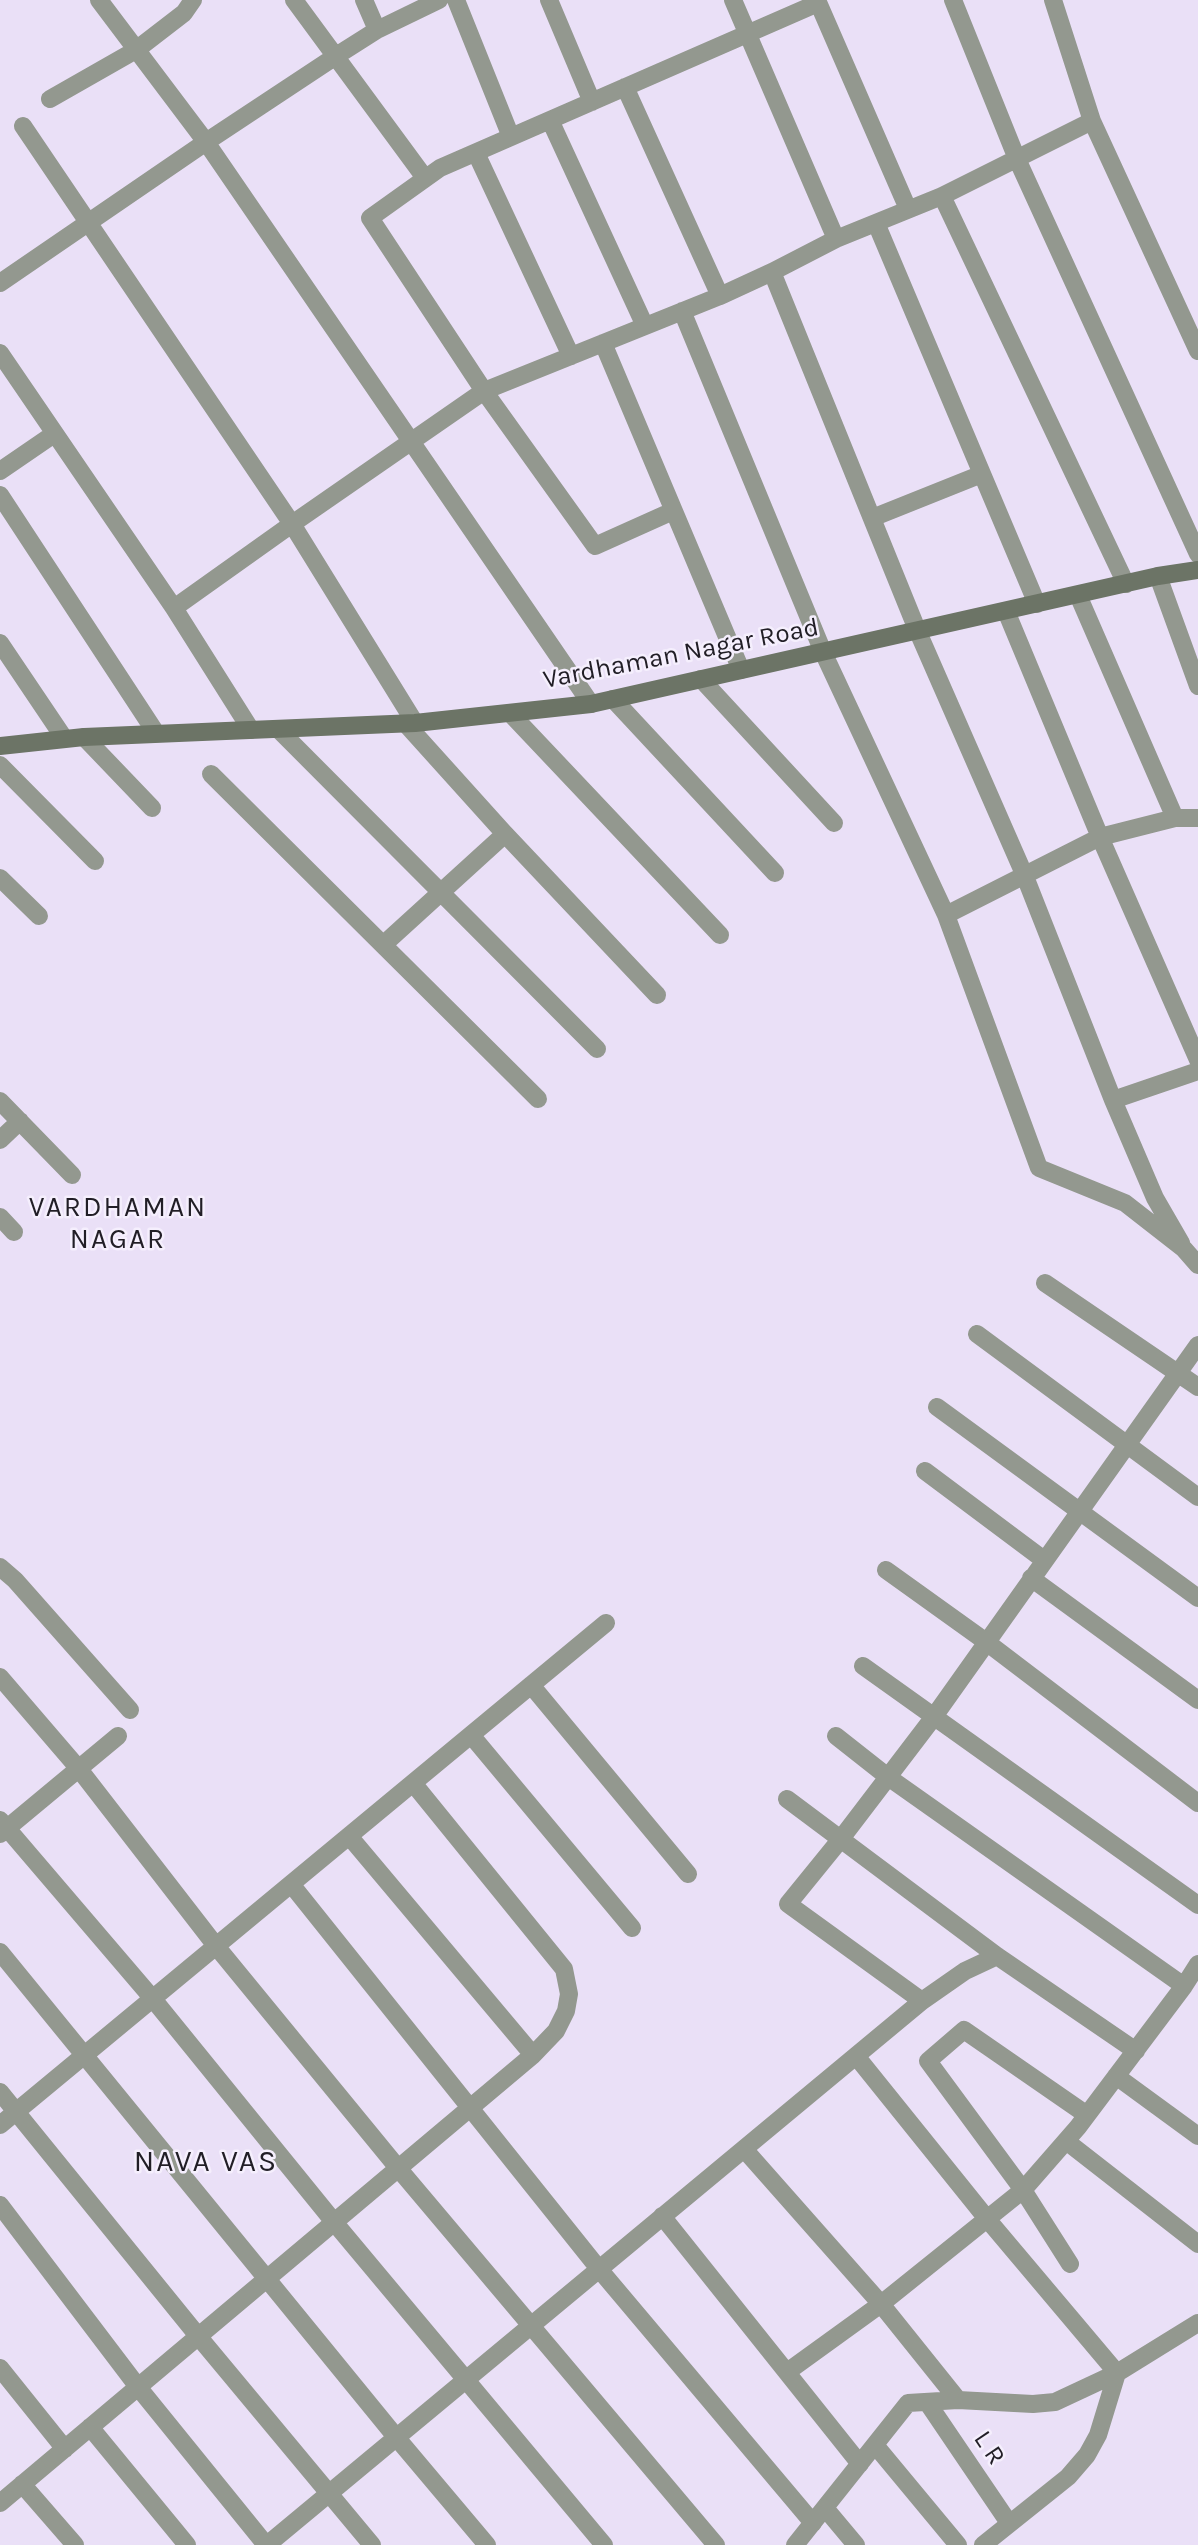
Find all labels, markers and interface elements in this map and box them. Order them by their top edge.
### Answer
street label: Vardhaman Nagar Road [541,612,821,696]
district label: VARDHAMAN NAGAR [30,1191,206,1257]
district label: NAVA VAS [135,2144,277,2180]
street label: L R [966,2425,1012,2471]

